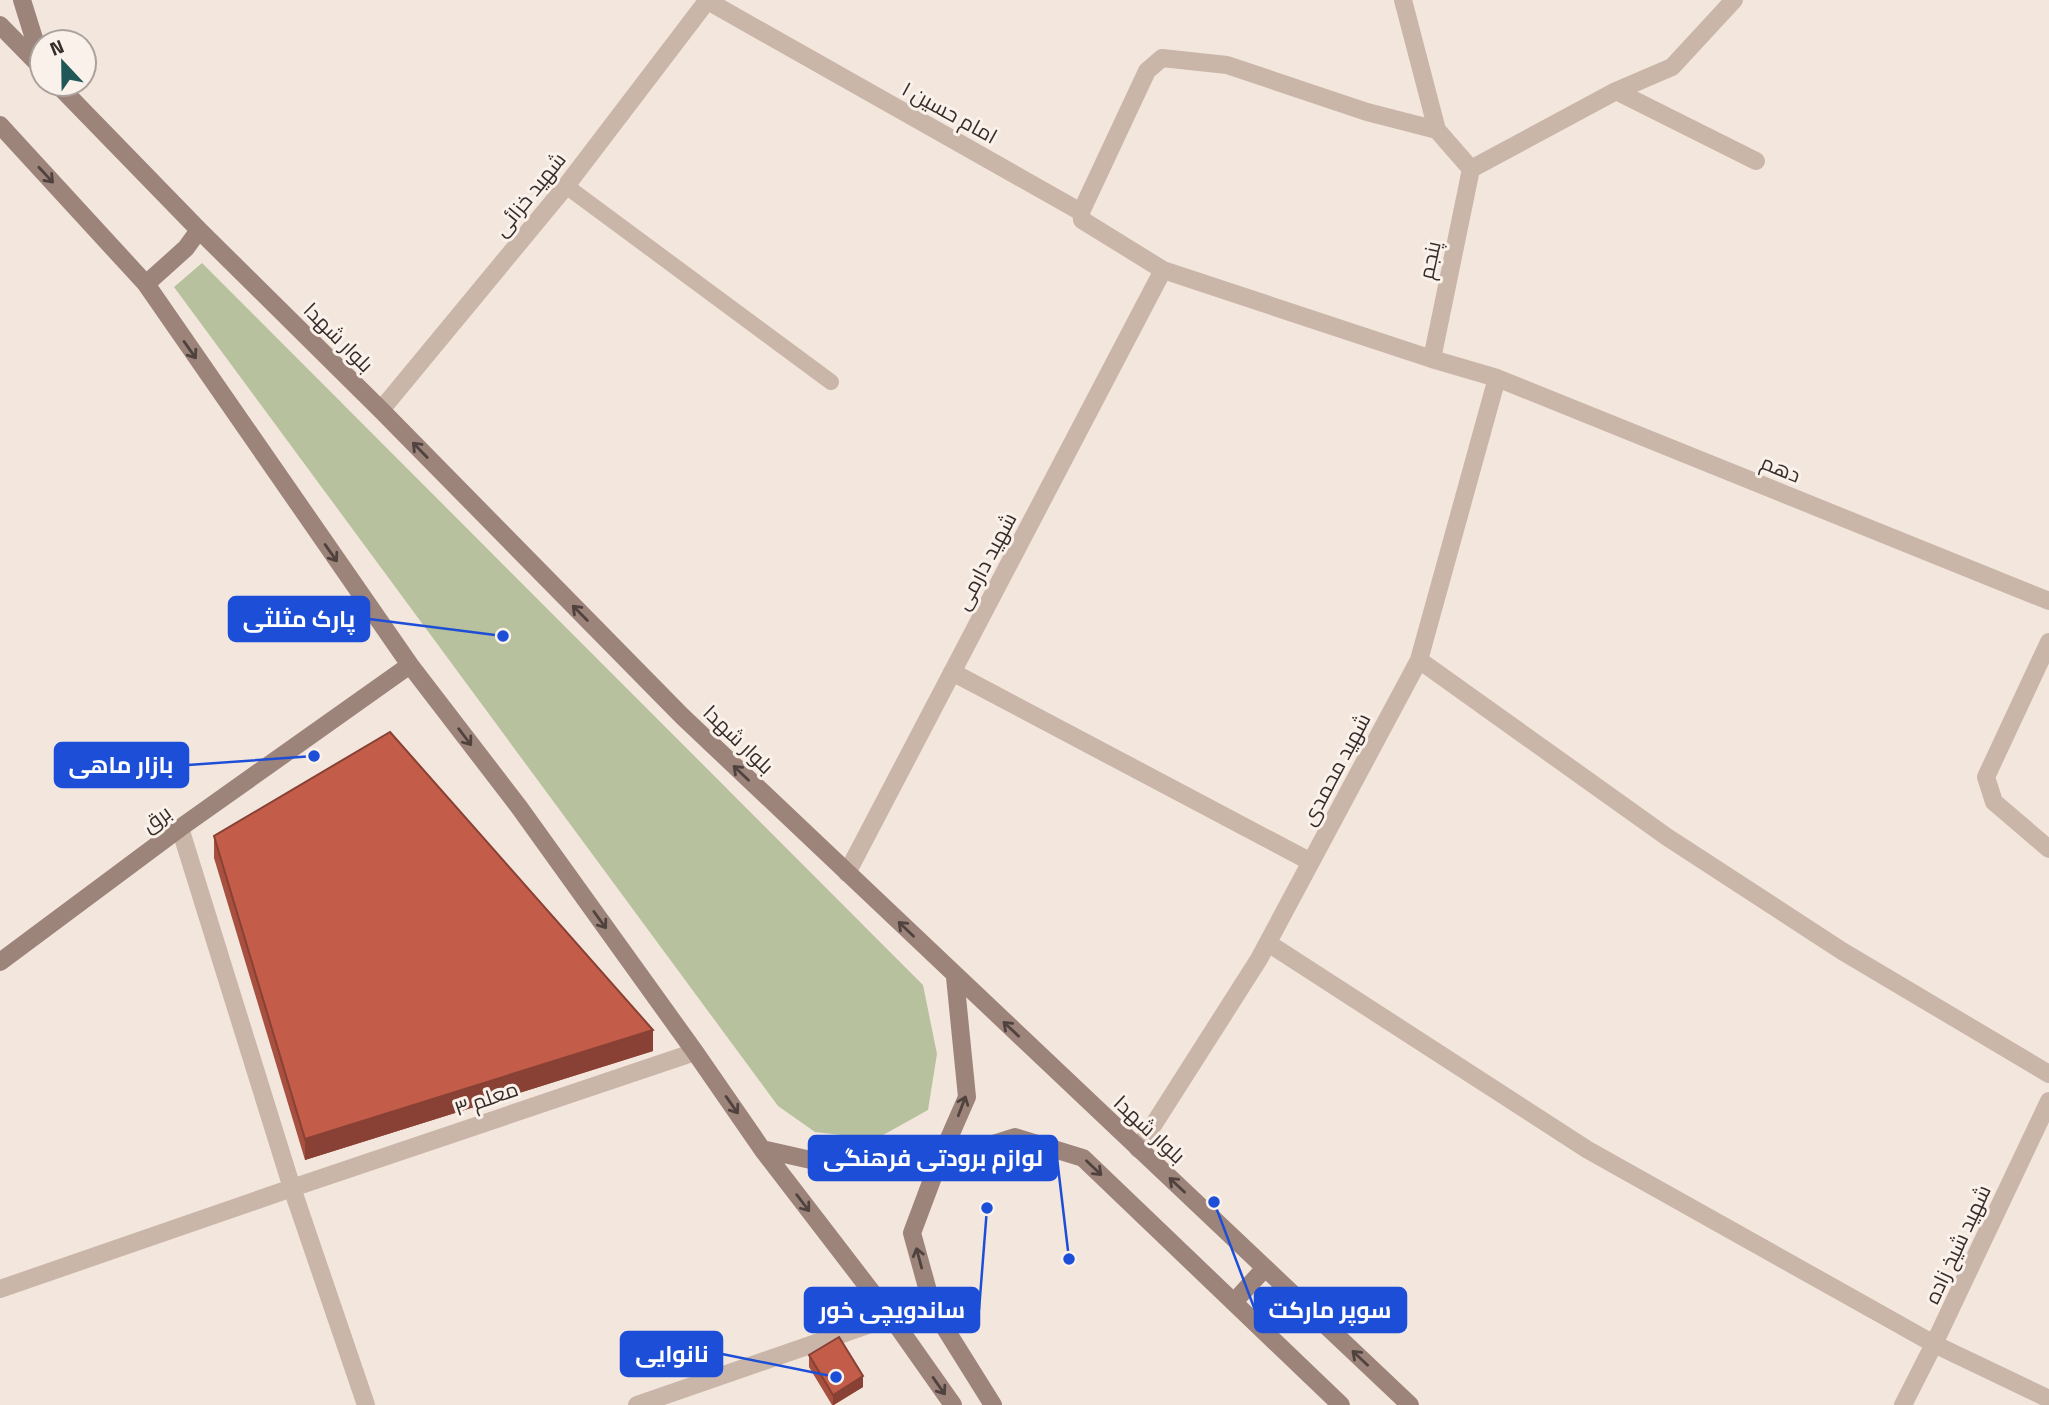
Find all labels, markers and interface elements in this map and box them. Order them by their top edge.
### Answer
north arrow [28,28,98,98]
text: N [45,31,68,63]
street label: امام حسین ۱ [896,73,1004,151]
street label: شهید خزائی [485,145,573,243]
one-way arrow [38,166,54,184]
street label: پنجم [1409,238,1449,282]
street label: بلوار شهدا [297,295,381,379]
one-way arrow [183,340,197,359]
one-way arrow [412,442,429,459]
street label: دهم [1756,446,1806,490]
street label: شهید دارمی [946,506,1024,616]
one-way arrow [324,543,338,562]
callout: پارک مثلثی [229,597,369,641]
text: پارک مثلثی [243,601,355,636]
one-way arrow [571,604,588,621]
street label: بلوار شهدا [696,697,782,781]
street label: شهید محمدی [1292,707,1378,831]
one-way arrow [458,727,473,746]
callout: بازار ماهی [55,743,188,787]
text: بازار ماهی [69,747,173,782]
one-way arrow [733,764,750,781]
street label: برق [134,796,178,840]
one-way arrow [593,910,607,929]
one-way arrow [898,921,915,938]
one-way arrow [1003,1021,1020,1038]
street label: معلم ۳ [450,1072,522,1124]
street label: بلوار شهدا [1107,1087,1193,1171]
one-way arrow [725,1095,739,1114]
one-way arrow [957,1096,969,1118]
callout: لوازم برودتی فرهنگی [809,1136,1057,1180]
text: لوازم برودتی فرهنگی [823,1140,1043,1175]
one-way arrow [1086,1160,1103,1177]
one-way arrow [1169,1177,1186,1194]
street label: شهید شیخ زاده [1915,1179,1999,1309]
one-way arrow [796,1193,811,1212]
one-way arrow [912,1247,925,1270]
callout: ساندویچی خور [805,1288,979,1332]
callout: سوپر مارکت [1255,1288,1406,1332]
text: ساندویچی خور [818,1292,965,1327]
text: سوپر مارکت [1269,1292,1391,1327]
callout: نانوایی [621,1332,722,1376]
text: نانوایی [635,1336,709,1371]
one-way arrow [1352,1350,1369,1367]
one-way arrow [932,1376,946,1395]

